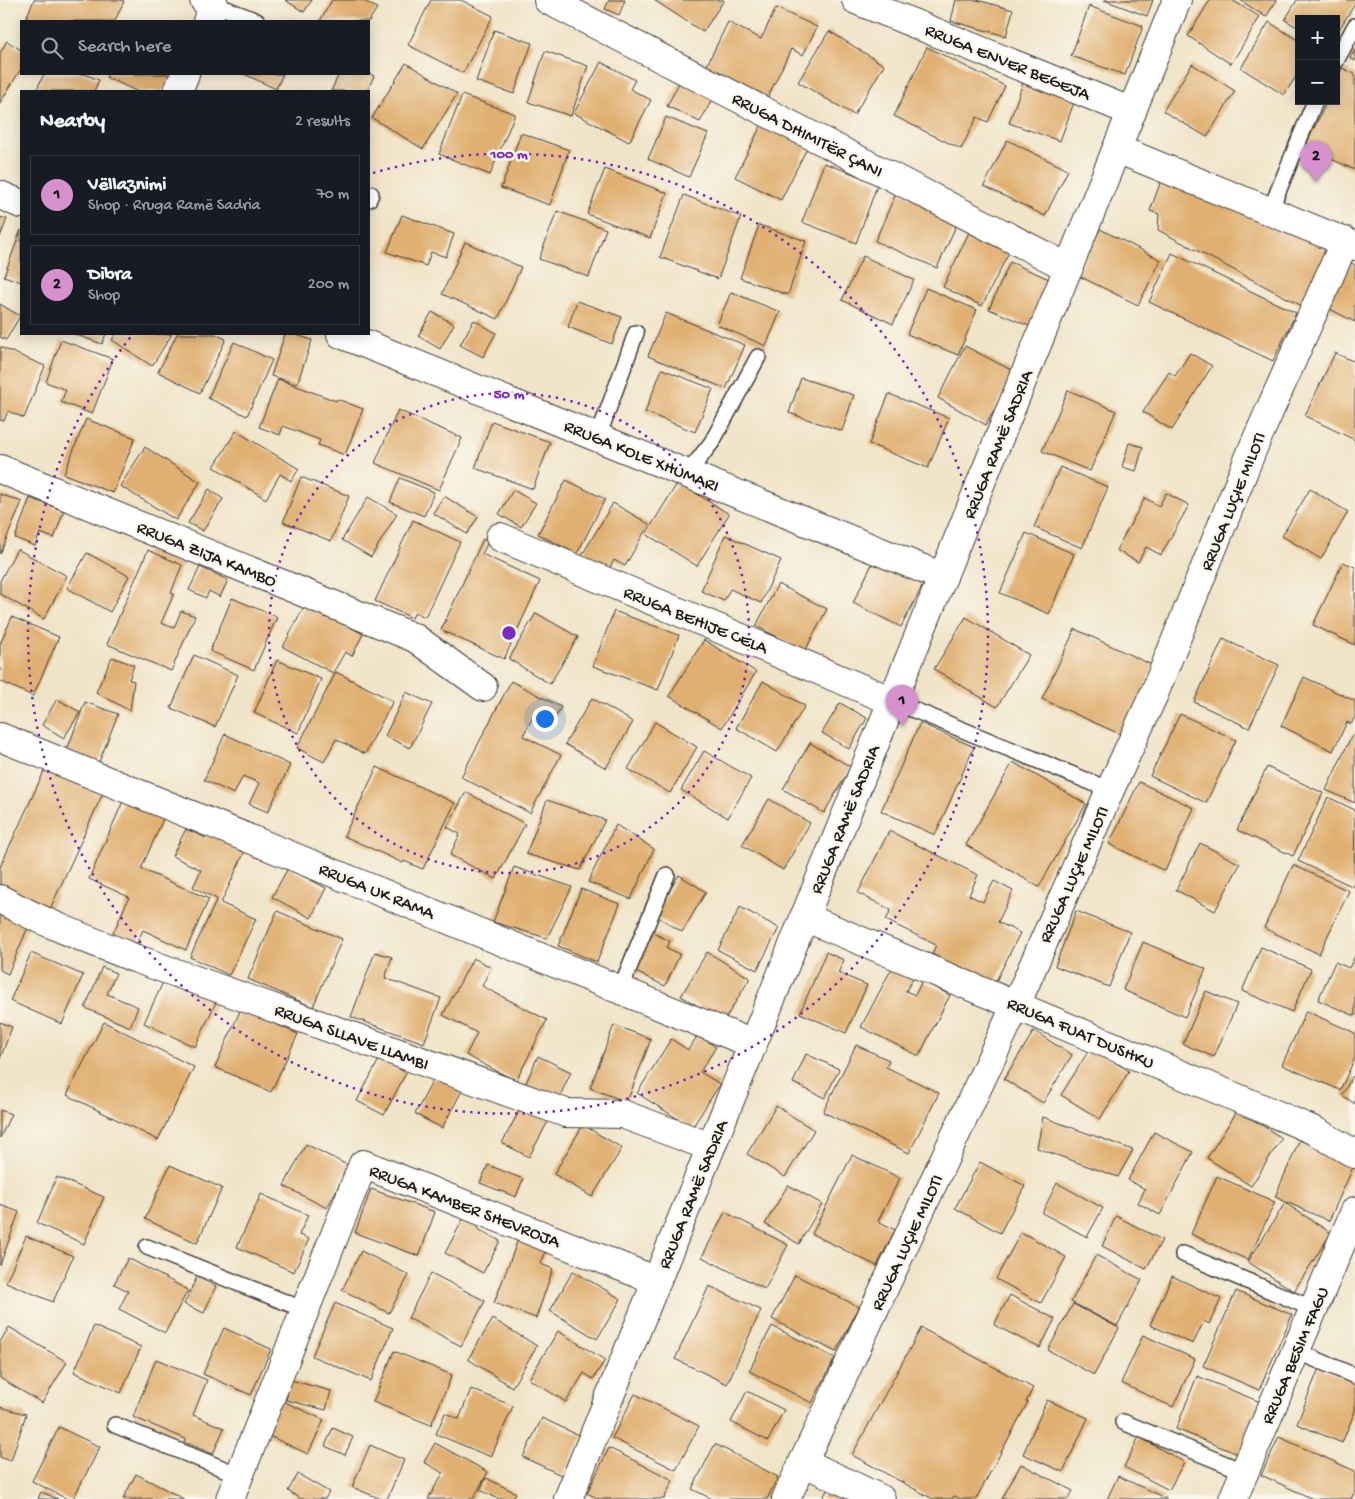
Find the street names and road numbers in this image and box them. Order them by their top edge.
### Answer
street label: RRUGA ENVER BEGEJA [921,21,1094,107]
street label: RRUGA DHIMITËR ÇANI [728,89,886,183]
street label: RRUGA RAMË SADRIA [960,366,1039,522]
street label: RRUGA KOLE XHUMARI [560,417,722,498]
street label: RRUGA LUÇIE MILOTI [1197,430,1272,574]
street label: RRUGA ZIJA KAMBO [133,518,279,593]
street label: RRUGA BEHIJE CELA [620,583,772,660]
street label: RRUGA RAMË SADRIA [807,741,886,897]
street label: RRUGA LUÇIE MILOTI [1036,803,1115,947]
street label: RRUGA UK RAMA [315,860,438,926]
street label: RRUGA FUAT DUSHKU [1003,994,1157,1075]
street label: RRUGA SLLAVE LLAMBI [271,1001,431,1076]
street label: RRUGA RAMË SADRIA [655,1116,734,1272]
street label: RRUGA KAMBER SHEVROJA [366,1161,564,1254]
street label: RRUGA LUÇIE MILOTI [868,1172,949,1314]
street label: RRUGA BESIM FAGU [1258,1284,1335,1428]

